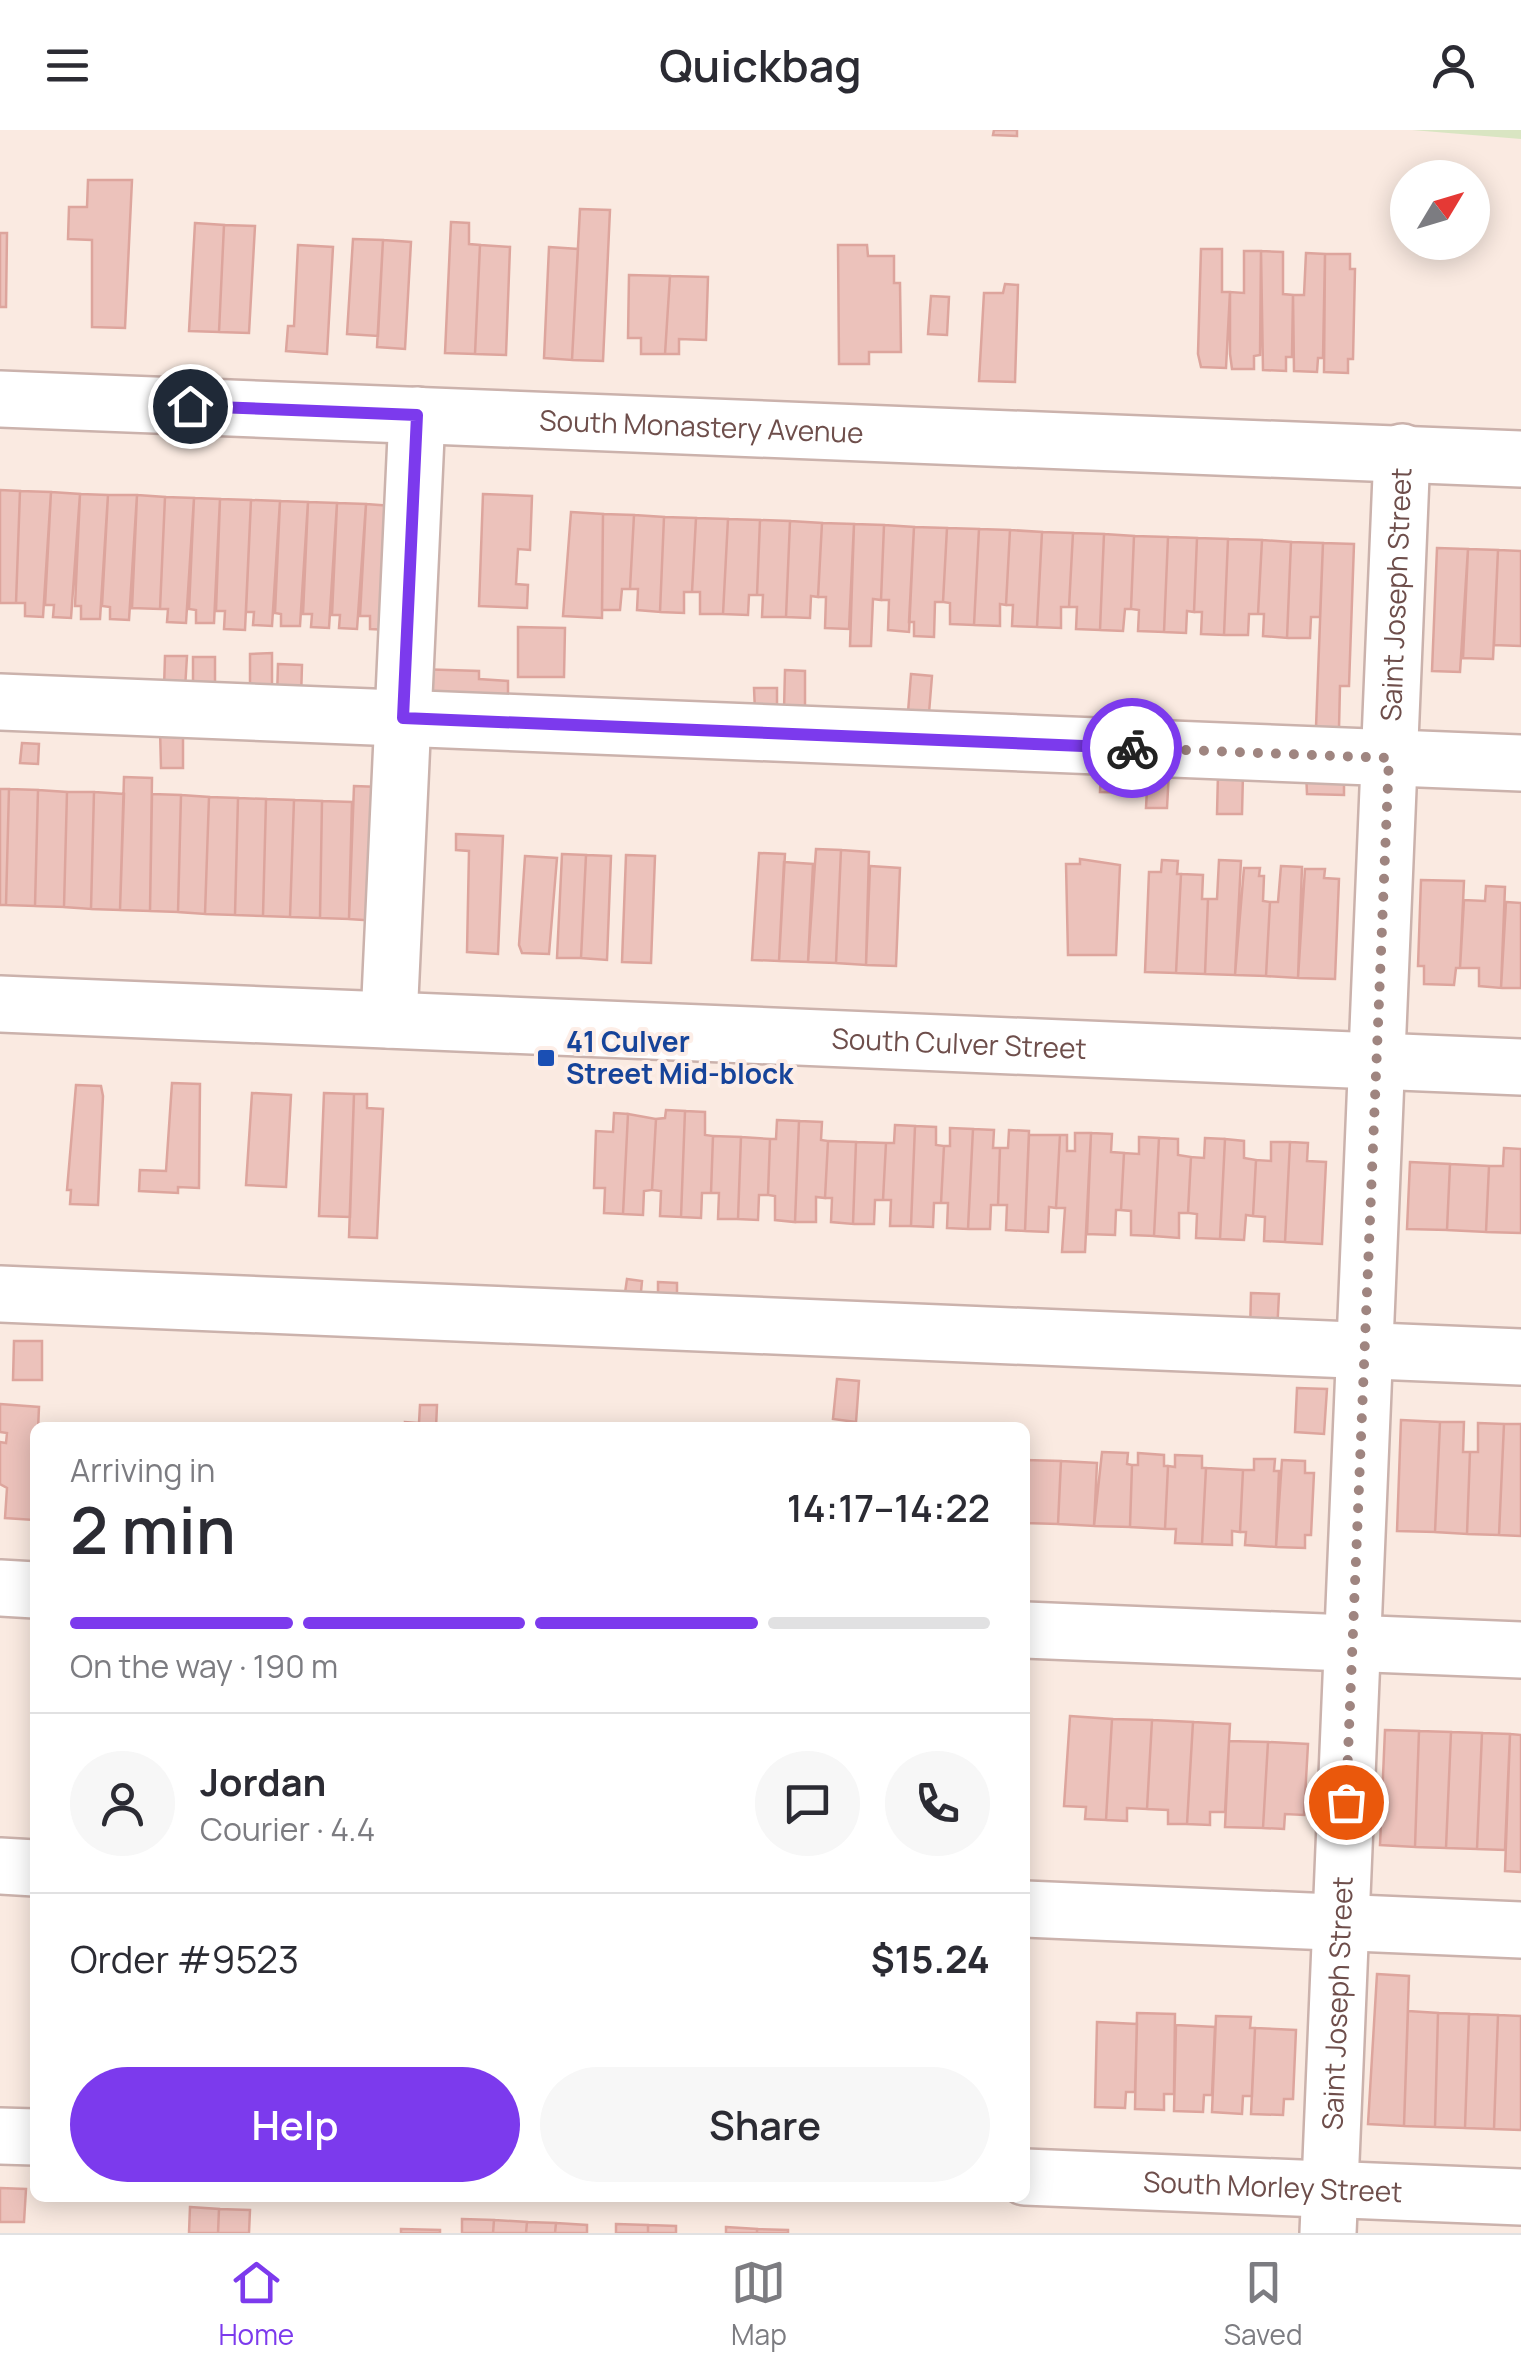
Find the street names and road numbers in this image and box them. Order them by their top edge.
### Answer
street label: South Monastery Avenue [539,400,864,451]
street label: Saint Joseph Street [1371,467,1419,722]
street label: South Culver Street [831,1018,1088,1067]
street label: Saint Joseph Street [1312,1875,1361,2131]
street label: South Morley Street [1142,2162,1403,2210]

